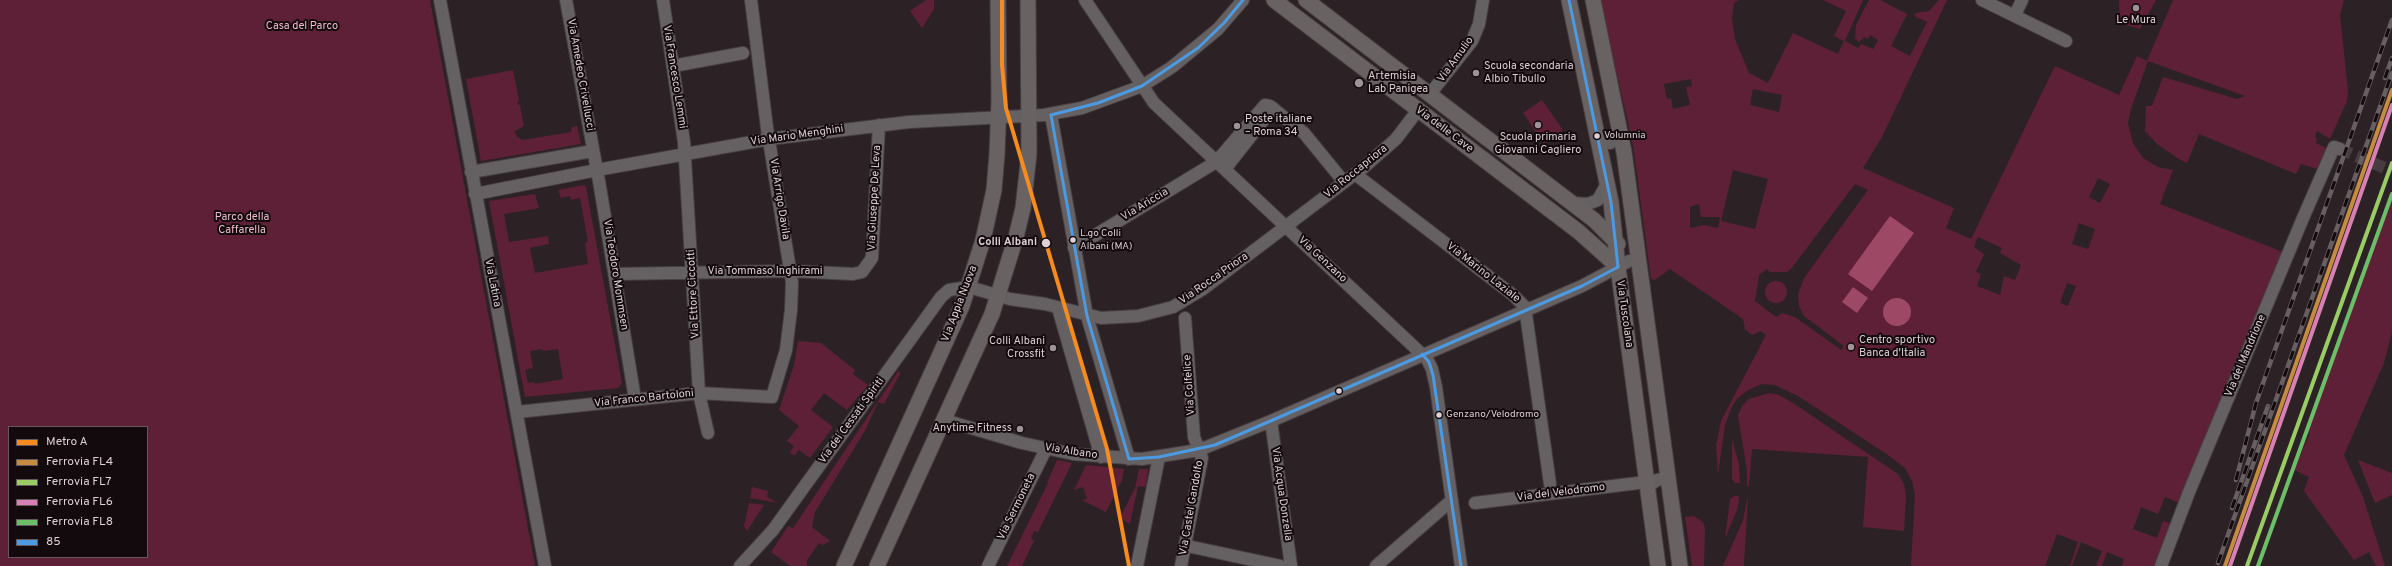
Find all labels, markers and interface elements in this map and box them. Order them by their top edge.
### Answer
marker: Le Mura [2131,3,2141,13]
place label: Le Mura [2116,14,2156,28]
street label: Via Amedeo Crivellucci [564,18,596,132]
park label: Casa del Parco [266,20,338,34]
street label: Via Francesco Lemmi [659,24,689,130]
street label: Via Amulio [1435,35,1477,85]
place label: Scuola secondaria Albio Tibullo [1484,60,1573,86]
marker: Scuola secondaria Albio Tibullo [1471,68,1481,78]
place label: Artemisia Lab Panigea [1368,70,1428,96]
marker: Artemisia Lab Panigea [1353,77,1365,89]
street label: Via delle Cave [1412,104,1476,156]
place label: Poste italiane – Roma 34 [1245,113,1312,139]
marker: Scuola primaria Giovanni Cagliero [1533,120,1543,130]
marker: Poste italiane – Roma 34 [1232,121,1242,131]
street label: Via Mario Menghini [750,123,844,149]
place label: Volumnia [1604,130,1645,142]
place label: Scuola primaria Giovanni Cagliero [1495,131,1581,157]
marker: Volumnia [1592,131,1602,141]
street label: Via Roccapriora [1322,142,1390,202]
street label: Via Giuseppe De Leva [866,145,884,251]
street label: Via Arrigo Davila [766,157,792,241]
street label: Via Ariccia [1119,186,1171,224]
park label: Parco della Caffarella [215,211,269,237]
street label: Via Teodoro Mommsen [600,219,630,331]
place label: L.go Colli Albani (MA) [1080,228,1132,252]
street label: Via Genzano [1295,234,1349,286]
marker: L.go Colli Albani (MA) [1068,235,1078,245]
place label: Colli Albani [978,236,1037,250]
marker: Colli Albani [1040,237,1052,249]
street label: Via Marino Laziale [1444,240,1522,306]
street label: Via Ettore Ciccotti [685,249,703,339]
street label: Via Rocca Priora [1177,250,1251,308]
street label: Via Latina [481,258,503,308]
street label: Via Appia Nuova [939,264,981,344]
street label: Via Tommaso Inghirami [708,265,822,279]
street label: Via Tuscolana [1613,279,1635,349]
street label: Via del Mandrione [2223,313,2269,399]
place label: Centro sportivo Banca d'Italia [1859,334,1935,360]
place label: Colli Albani Crossfit [989,335,1045,361]
marker: Centro sportivo Banca d'Italia [1846,342,1856,352]
marker: Colli Albani Crossfit [1048,343,1058,353]
street label: Via Colfelice [1181,354,1199,416]
street label: Via dei Cessati Spiriti [816,375,888,467]
unlabelled marker [1334,386,1344,396]
street label: Via Franco Bartoloni [593,387,695,411]
place label: Genzano/Velodromo [1446,409,1539,421]
marker: Genzano/Velodromo [1434,410,1444,420]
place label: Anytime Fitness [933,422,1012,436]
marker: Anytime Fitness [1015,424,1025,434]
legend [8,426,148,558]
text: Metro A [46,434,88,450]
street label: Via Albano [1044,441,1098,463]
street label: Via Acqua Donzella [1268,446,1294,542]
text: Ferrovia FL4 [46,454,113,470]
street label: Via Castel Gandolfo [1177,459,1207,557]
street label: Via Sermoneta [995,472,1039,542]
text: Ferrovia FL7 [46,474,112,490]
street label: Via del Velodromo [1516,481,1606,505]
text: Ferrovia FL6 [46,494,113,510]
text: Ferrovia FL8 [46,514,113,530]
text: 85 [46,534,61,550]

